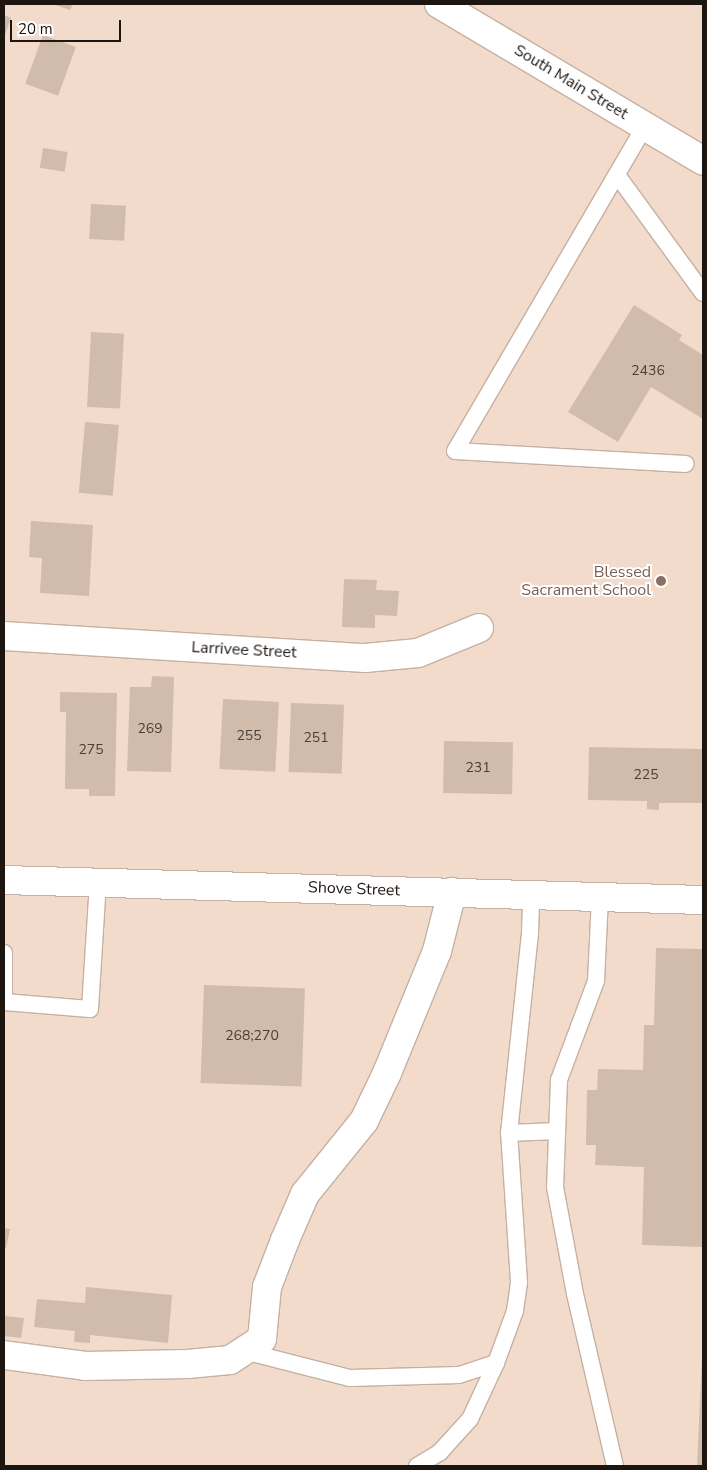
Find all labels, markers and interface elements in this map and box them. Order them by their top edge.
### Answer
scale bar [12,10,124,42]
text: 20 m [18,19,53,39]
street label: South Main Street [511,40,631,124]
house number: 2436 [631,363,665,379]
place label: Blessed Sacrament School [521,562,651,600]
marker: Blessed Sacrament School [655,575,667,587]
street label: Larrivee Street [191,638,297,662]
house number: 269 [137,721,163,737]
house number: 255 [236,728,262,744]
house number: 251 [303,730,329,746]
house number: 275 [78,742,104,758]
house number: 231 [465,760,491,776]
house number: 225 [633,767,659,783]
street label: Shove Street [308,878,400,900]
house number: 268;270 [225,1028,279,1044]

